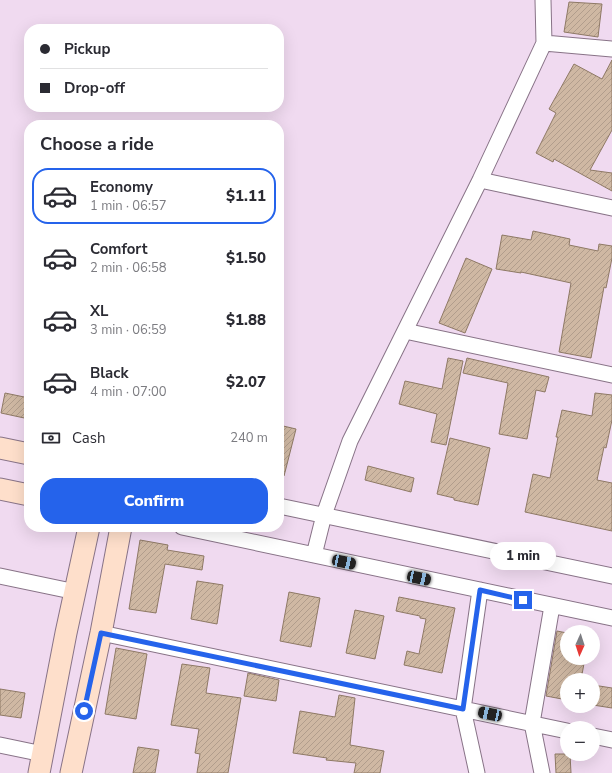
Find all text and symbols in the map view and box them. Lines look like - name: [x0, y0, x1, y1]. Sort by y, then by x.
- text: Pickup: [64, 39, 110, 59]
- text: Drop-off: [64, 78, 125, 98]
- text: Choose a ride: [40, 132, 154, 156]
- text: Economy: [90, 177, 153, 197]
- icon: car: [42, 178, 78, 214]
- text: $1.11: [226, 186, 266, 206]
- text: 1 min · 06:57: [90, 197, 166, 215]
- text: Comfort: [90, 239, 147, 259]
- icon: car: [42, 240, 78, 276]
- text: $1.50: [226, 248, 266, 268]
- text: 2 min · 06:58: [90, 259, 166, 277]
- text: XL: [90, 301, 109, 321]
- icon: car: [42, 302, 78, 338]
- text: $1.88: [226, 310, 266, 330]
- text: 3 min · 06:59: [90, 321, 166, 339]
- text: Black: [90, 363, 128, 383]
- icon: car: [42, 364, 78, 400]
- text: $2.07: [226, 372, 266, 392]
- text: 4 min · 07:00: [90, 383, 166, 401]
- icon: cash: [40, 427, 62, 449]
- text: Cash: [72, 428, 106, 448]
- text: 240 m: [230, 429, 268, 447]
- button: Confirm: [40, 478, 268, 524]
- callout: 1 min: [490, 542, 556, 570]
- text: 1 min: [506, 547, 540, 565]
- car: [331, 554, 357, 570]
- car: [406, 570, 432, 586]
- route end: [514, 591, 532, 609]
- north arrow: [560, 625, 600, 665]
- map controls: [560, 625, 600, 761]
- button: +: [560, 673, 600, 713]
- route start: [75, 702, 93, 720]
- car: [477, 706, 503, 722]
- button: −: [560, 721, 600, 761]

